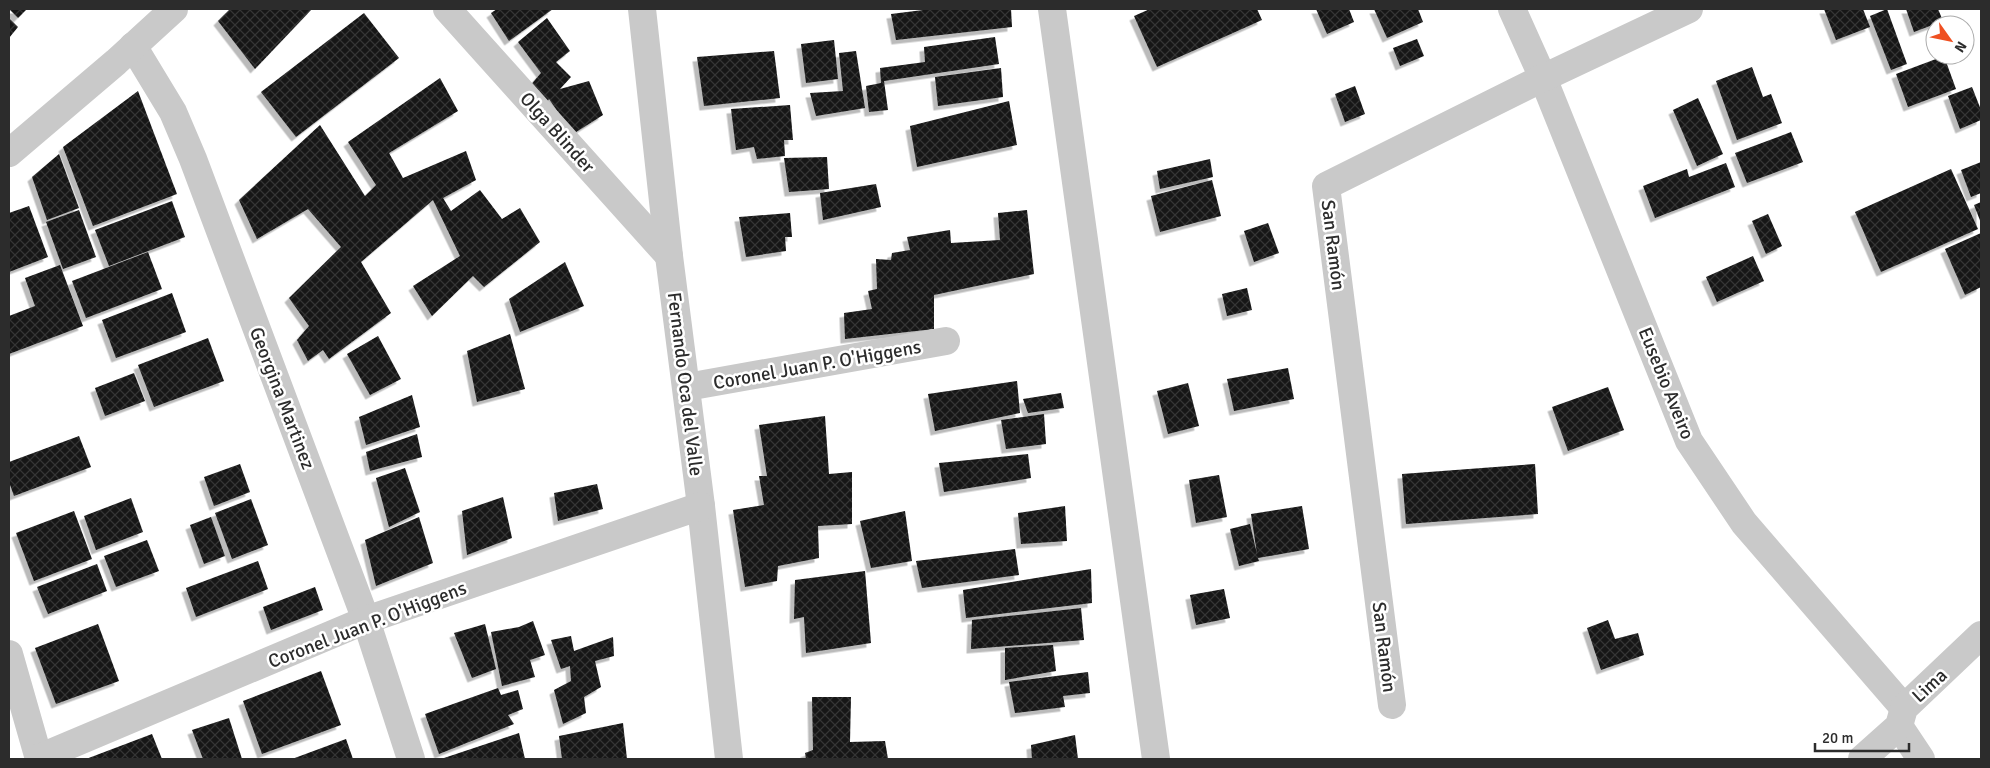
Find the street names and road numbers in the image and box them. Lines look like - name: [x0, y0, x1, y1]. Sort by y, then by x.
- street label: Olga Blinder: [515, 87, 600, 178]
- street label: San Ramón: [1316, 198, 1350, 292]
- street label: Fernando Oca del Valle: [662, 291, 708, 477]
- street label: Georgina Martinez: [244, 324, 320, 473]
- street label: Eusebio Aveiro: [1633, 324, 1700, 443]
- street label: Coronel Juan P. O'Higgens: [711, 335, 923, 395]
- street label: Coronel Juan P. O'Higgens: [265, 576, 470, 674]
- street label: San Ramón: [1367, 600, 1401, 694]
- street label: Lima: [1907, 663, 1952, 708]

